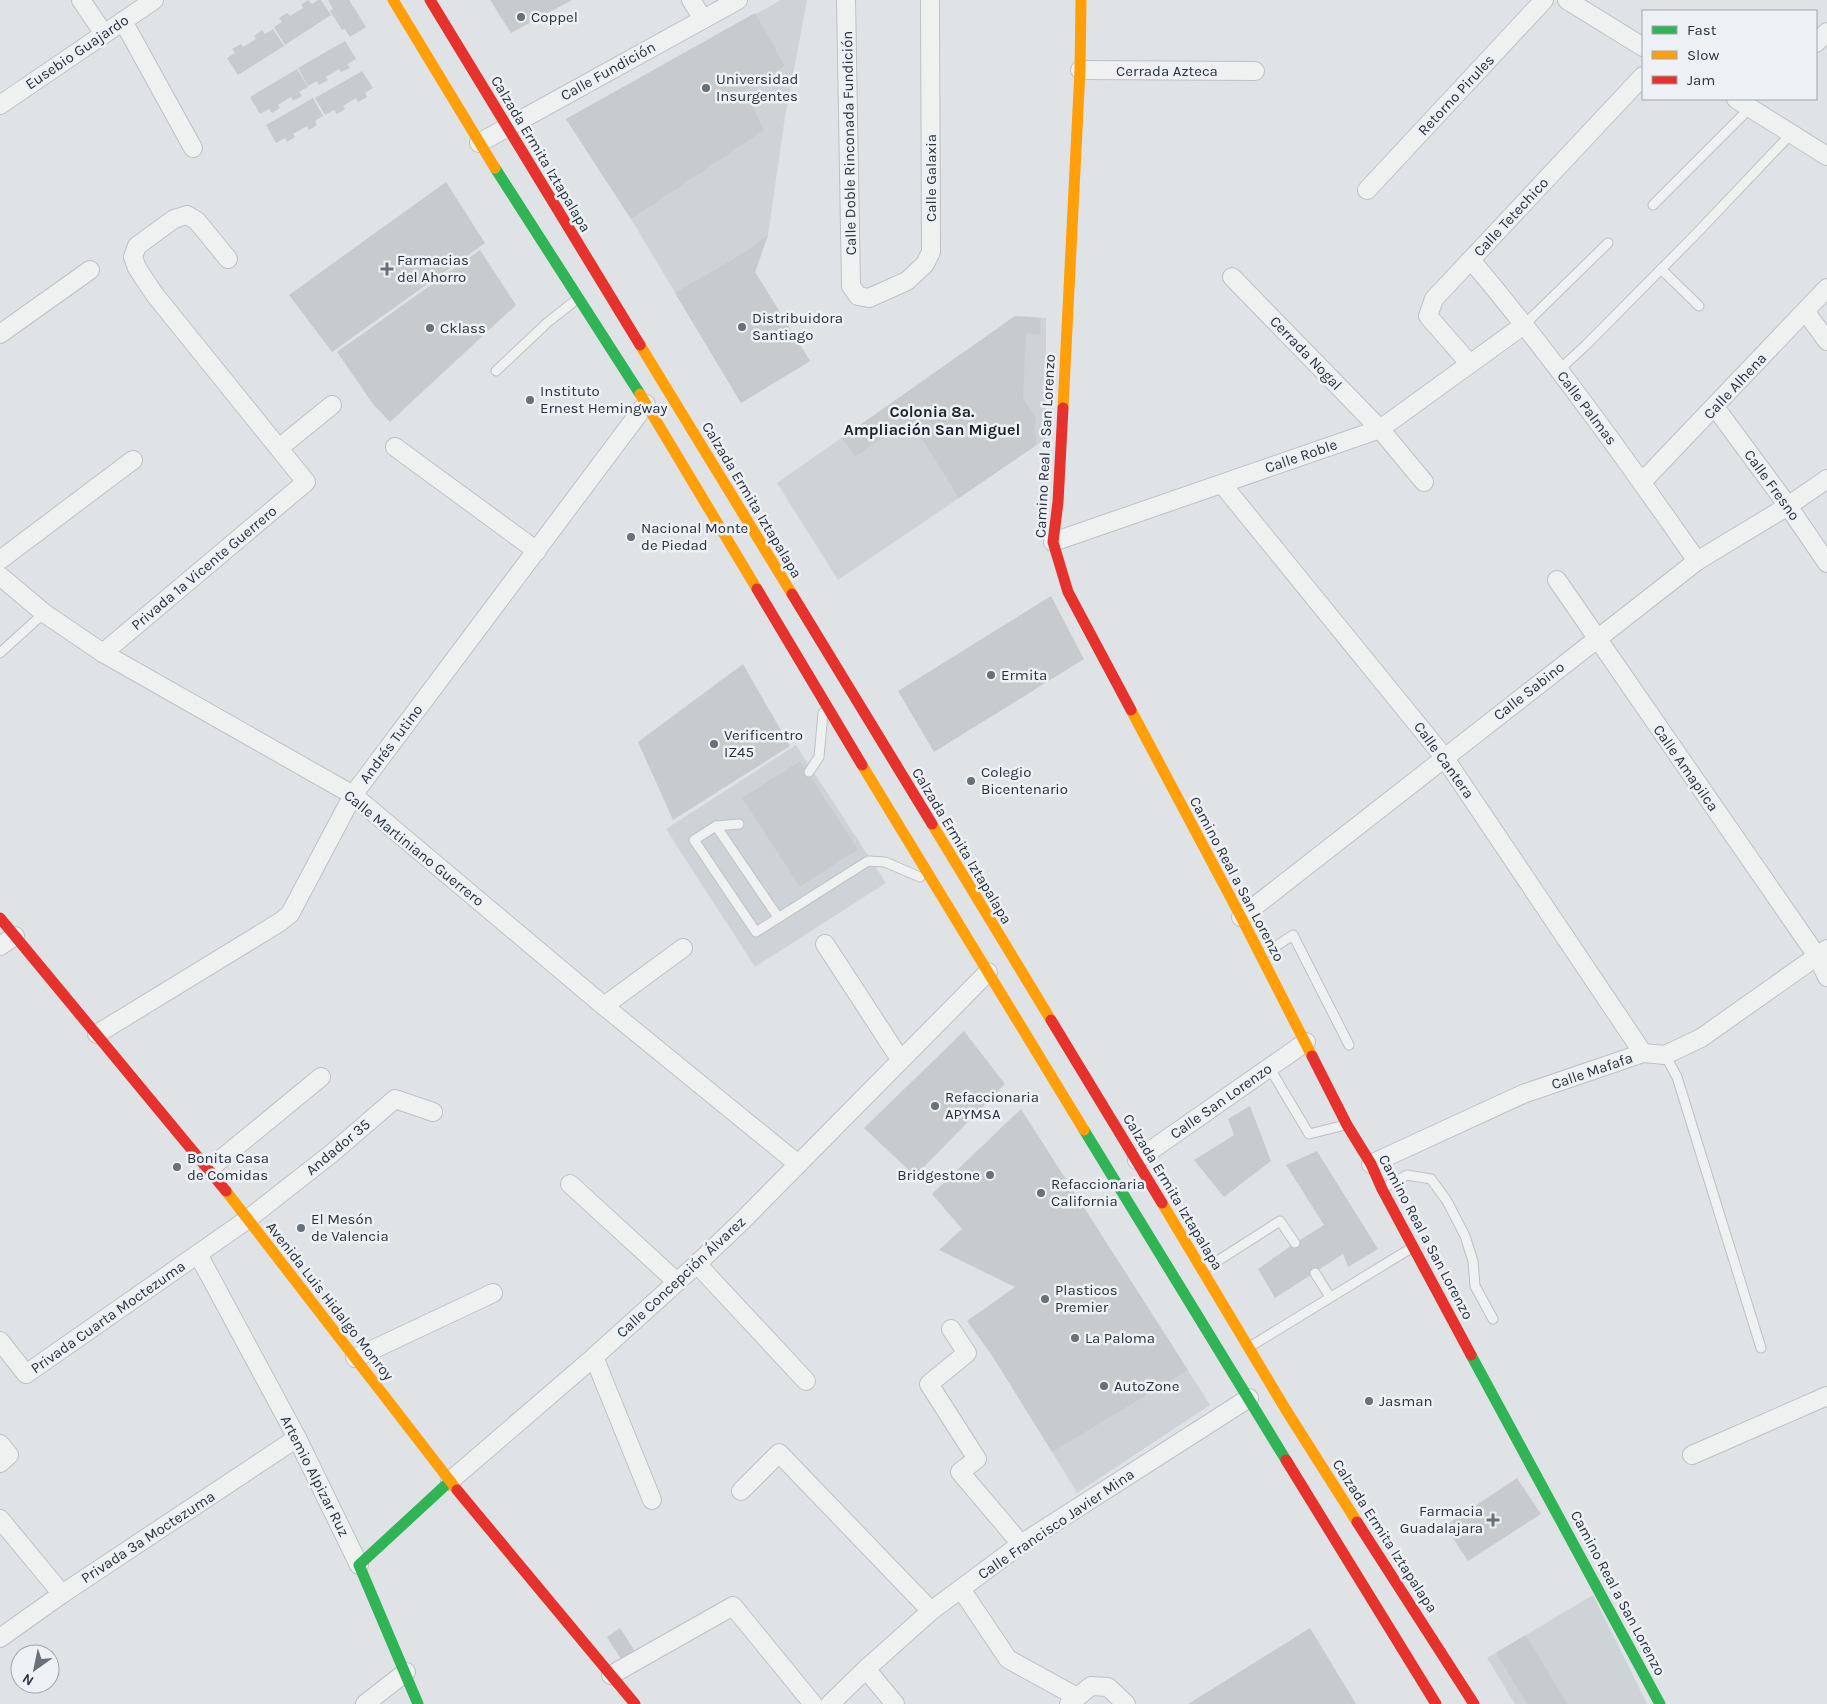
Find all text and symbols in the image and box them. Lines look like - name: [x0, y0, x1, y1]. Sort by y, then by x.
- place label: Coppel: [531, 8, 578, 26]
- legend: [1642, 10, 1817, 100]
- street label: Eusebio Guajardo: [22, 11, 132, 93]
- marker: Coppel: [515, 11, 527, 23]
- text: Fast: [1687, 21, 1717, 39]
- street label: Calle Doble Rinconada Fundición: [838, 31, 860, 255]
- street label: Calle Fundición: [557, 38, 659, 104]
- text: Slow: [1687, 46, 1719, 64]
- street label: Retorno Pirules: [1414, 51, 1498, 139]
- street label: Cerrada Azteca: [1116, 62, 1218, 80]
- place label: Universidad Insurgentes: [716, 70, 798, 105]
- text: Jam: [1687, 71, 1715, 89]
- street label: Calzada Ermita Iztapalapa: [487, 73, 595, 235]
- marker: Universidad Insurgentes: [700, 82, 712, 94]
- street label: Calle Galaxia: [922, 134, 940, 222]
- street label: Calle Tetechico: [1470, 174, 1552, 260]
- place label: Farmacias del Ahorro: [397, 251, 469, 286]
- marker: Farmacias del Ahorro: [381, 263, 393, 275]
- place label: Distribuidora Santiago: [752, 309, 843, 344]
- street label: Cerrada Nogal: [1266, 312, 1346, 394]
- place label: Cklass: [440, 319, 486, 337]
- marker: Distribuidora Santiago: [736, 321, 748, 333]
- marker: Cklass: [424, 322, 436, 334]
- street label: Calle Alhena: [1700, 349, 1770, 423]
- street label: Camino Real a San Lorenzo: [1031, 354, 1059, 538]
- street label: Calle Palmas: [1553, 367, 1621, 449]
- place label: Instituto Ernest Hemingway: [540, 382, 668, 417]
- marker: Instituto Ernest Hemingway: [524, 394, 536, 406]
- district label: Colonia 8a. Ampliación San Miguel: [844, 402, 1020, 439]
- street label: Calzada Ermita Iztapalapa: [698, 419, 806, 581]
- street label: Calle Roble: [1262, 435, 1340, 477]
- street label: Calle Fresno: [1740, 446, 1804, 524]
- street label: Privada 1ª Vicente Guerrero: [128, 502, 280, 634]
- place label: Nacional Monte de Piedad: [641, 519, 748, 554]
- marker: Nacional Monte de Piedad: [625, 531, 637, 543]
- street label: Calle Sabino: [1490, 658, 1568, 724]
- place label: Ermita: [1001, 666, 1047, 684]
- marker: Ermita: [985, 669, 997, 681]
- street label: Andrés Tutino: [356, 701, 426, 787]
- street label: Calle Cantera: [1410, 718, 1478, 802]
- street label: Calle Amapilca: [1650, 721, 1722, 815]
- place label: Verificentro IZ45: [724, 726, 803, 761]
- marker: Verificentro IZ45: [708, 738, 720, 750]
- place label: Colegio Bicentenario: [981, 763, 1068, 798]
- street label: Calzada Ermita Iztapalapa: [908, 765, 1016, 927]
- marker: Colegio Bicentenario: [965, 775, 977, 787]
- street label: Calle Martiniano Guerrero: [340, 786, 488, 910]
- street label: Camino Real a San Lorenzo: [1186, 793, 1288, 965]
- street label: Calle Mafafa: [1549, 1049, 1635, 1093]
- street label: Calle San Lorenzo: [1167, 1059, 1275, 1143]
- place label: Refaccionaria APYMSA: [945, 1088, 1039, 1123]
- marker: Refaccionaria APYMSA: [929, 1100, 941, 1112]
- street label: Calzada Ermita Iztapalapa: [1119, 1111, 1227, 1273]
- street label: Andador 35: [302, 1115, 374, 1179]
- place label: Bonita Casa de Comidas: [187, 1149, 269, 1184]
- street label: Camino Real a San Lorenzo: [1375, 1151, 1477, 1323]
- marker: Bonita Casa de Comidas: [171, 1161, 183, 1173]
- place label: Bridgestone: [897, 1166, 980, 1184]
- marker: Bridgestone: [984, 1169, 996, 1181]
- place label: Refaccionaria California: [1051, 1175, 1145, 1210]
- marker: Refaccionaria California: [1035, 1187, 1047, 1199]
- place label: El Mesón de Valencia: [311, 1210, 389, 1245]
- street label: Calle Concepción Álvarez: [613, 1213, 749, 1341]
- street label: Avenida Luis Hidalgo Monroy: [262, 1218, 398, 1384]
- marker: El Mesón de Valencia: [295, 1222, 307, 1234]
- street label: Privada Cuarta Moctezuma: [27, 1257, 189, 1377]
- place label: Plasticos Premier: [1055, 1281, 1118, 1316]
- marker: Plasticos Premier: [1039, 1293, 1051, 1305]
- place label: La Paloma: [1085, 1329, 1155, 1347]
- marker: La Paloma: [1069, 1332, 1081, 1344]
- place label: AutoZone: [1114, 1377, 1179, 1395]
- marker: AutoZone: [1098, 1380, 1110, 1392]
- place label: Jasman: [1379, 1392, 1433, 1410]
- marker: Jasman: [1363, 1395, 1375, 1407]
- street label: Artemio Alpizar Ruz: [277, 1412, 353, 1540]
- street label: Calzada Ermita Iztapalapa: [1329, 1456, 1441, 1616]
- street label: Calle Francisco Javier Mina: [974, 1465, 1138, 1583]
- street label: Privada 3ª Moctezuma: [78, 1487, 218, 1587]
- place label: Farmacia Guadalajara: [1400, 1502, 1483, 1537]
- street label: Camino Real a San Lorenzo: [1567, 1507, 1669, 1679]
- marker: Farmacia Guadalajara: [1487, 1514, 1499, 1526]
- north arrow: [10, 1644, 60, 1694]
- text: N: [19, 1670, 37, 1689]

